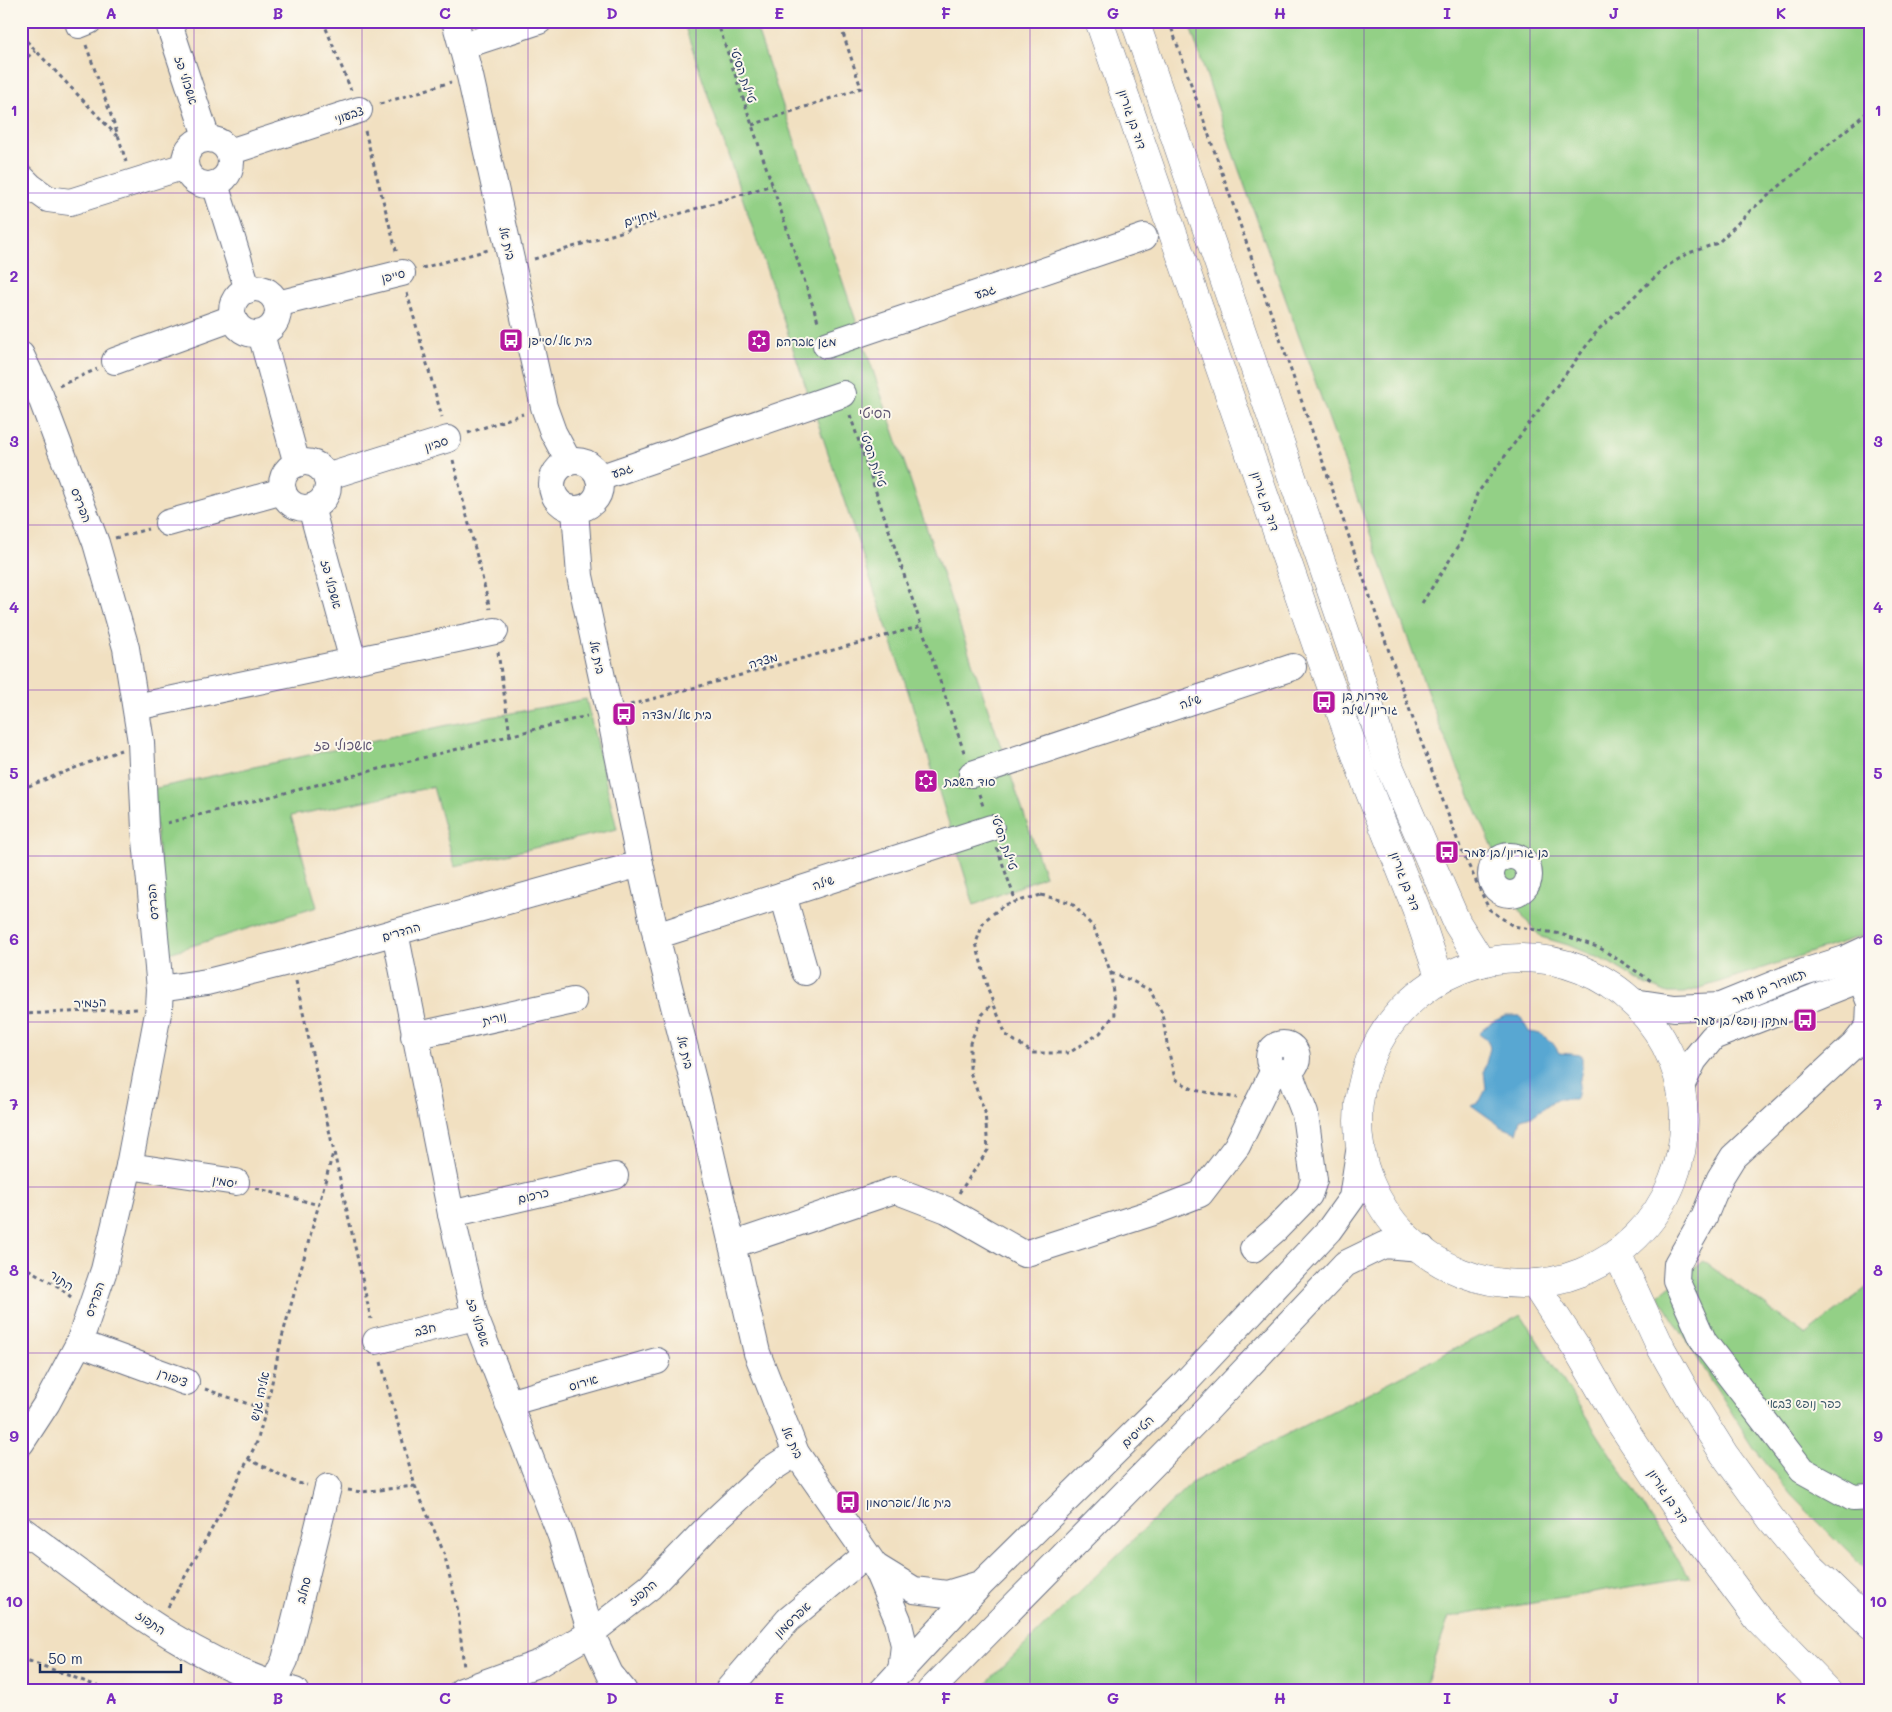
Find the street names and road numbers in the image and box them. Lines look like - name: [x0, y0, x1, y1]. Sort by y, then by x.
- street label: טיילת הסיטי: [727, 45, 761, 105]
- street label: אשכולי פז: [172, 54, 203, 107]
- street label: דוד בן גוריון: [1115, 87, 1151, 151]
- street label: צבעוני: [332, 102, 366, 126]
- street label: מחניים: [621, 204, 659, 230]
- street label: בית אל: [496, 225, 520, 261]
- street label: סייפן: [379, 264, 407, 287]
- street label: גבע: [972, 280, 998, 302]
- street label: טיילת הסיטי: [857, 429, 891, 489]
- street label: סביון: [422, 432, 450, 454]
- street label: גבע: [609, 459, 635, 481]
- street label: דוד בן גוריון: [1248, 469, 1284, 533]
- street label: הפרדס: [68, 485, 96, 525]
- street label: אשכולי פז: [318, 558, 346, 611]
- street label: בית אל: [587, 639, 609, 675]
- street label: מצדה: [747, 648, 779, 672]
- street label: שילה: [1177, 690, 1203, 712]
- street label: טיילת הסיטי: [988, 812, 1022, 872]
- street label: דוד בן גוריון: [1387, 849, 1425, 913]
- street label: שילה: [810, 871, 836, 893]
- street label: הפרדס: [142, 883, 162, 921]
- street label: ההדרים: [380, 918, 422, 944]
- street label: תאודור בן עמר: [1730, 964, 1808, 1008]
- street label: הזמיר: [73, 993, 107, 1011]
- street label: נורית: [479, 1007, 508, 1029]
- street label: בית אל: [674, 1034, 698, 1070]
- street label: יסמין: [211, 1171, 239, 1192]
- street label: כרכום: [516, 1184, 550, 1206]
- street label: התור: [47, 1266, 77, 1294]
- street label: הפרדס: [81, 1279, 107, 1319]
- street label: אשכולי פז: [464, 1296, 495, 1349]
- street label: חצב: [412, 1319, 438, 1339]
- street label: ציפורן: [155, 1364, 190, 1391]
- street label: אליהו גניש: [246, 1369, 273, 1422]
- street label: אירוס: [567, 1370, 600, 1394]
- street label: הטייסים: [1117, 1412, 1157, 1450]
- street label: בית אל: [779, 1423, 807, 1461]
- street label: דוד בן גוריון: [1645, 1466, 1693, 1526]
- street label: סחלב: [292, 1575, 314, 1605]
- street label: התפוז: [624, 1575, 660, 1609]
- street label: אפרסמון: [770, 1598, 815, 1641]
- street label: התפוז: [133, 1606, 169, 1638]

